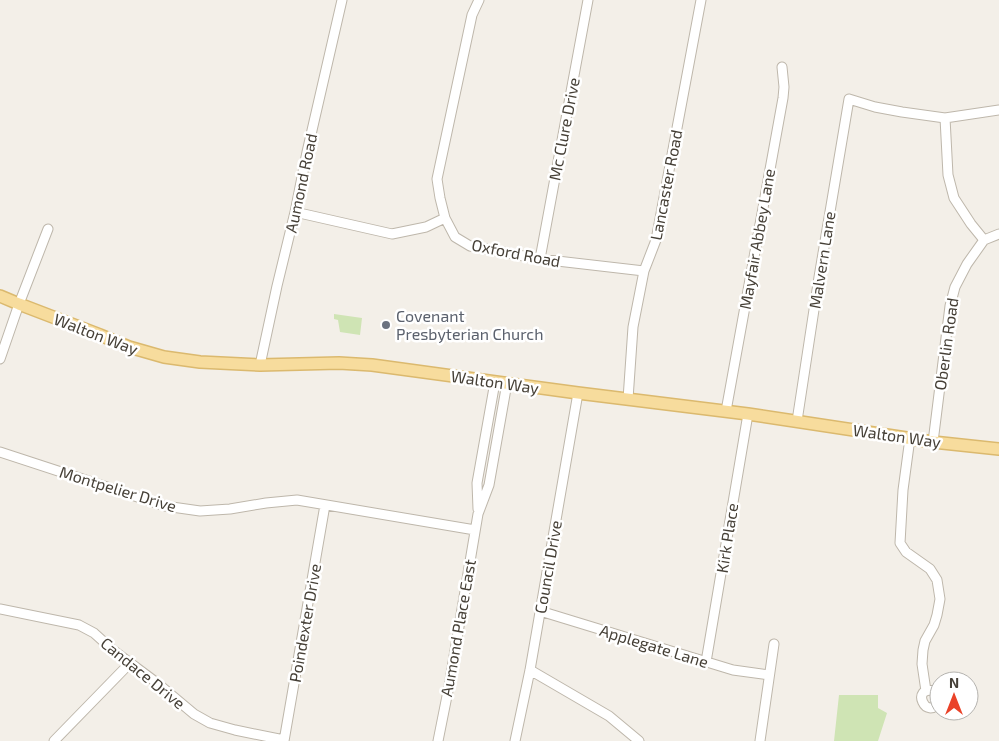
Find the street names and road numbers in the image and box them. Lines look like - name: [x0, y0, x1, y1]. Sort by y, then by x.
- street label: Mc Clure Drive: [544, 76, 583, 182]
- street label: Lancaster Road: [645, 128, 686, 242]
- street label: Aumond Road: [281, 131, 320, 234]
- street label: Mayfair Abbey Lane: [735, 167, 778, 311]
- street label: Malvern Lane: [804, 210, 839, 310]
- street label: Oxford Road: [470, 235, 562, 270]
- street label: Oberlin Road: [930, 296, 961, 391]
- street label: Walton Way: [51, 309, 141, 358]
- street label: Walton Way: [450, 366, 541, 397]
- street label: Walton Way: [852, 420, 943, 451]
- street label: Montpelier Drive: [57, 462, 179, 515]
- street label: Kirk Place: [712, 502, 741, 574]
- street label: Council Drive: [530, 519, 565, 615]
- street label: Aumond Place East: [436, 558, 479, 698]
- street label: Poindexter Drive: [285, 562, 324, 684]
- street label: Applegate Lane: [598, 620, 711, 671]
- street label: Candace Drive: [97, 633, 189, 712]

